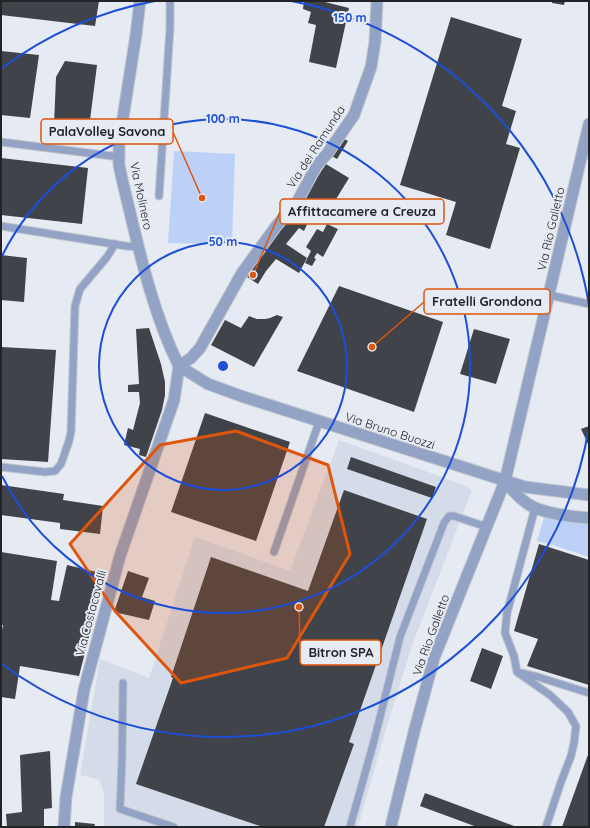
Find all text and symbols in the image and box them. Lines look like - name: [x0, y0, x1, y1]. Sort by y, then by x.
- text: 150 m: [333, 10, 367, 25]
- street label: Via dei Ramunda: [283, 103, 348, 191]
- text: 100 m: [206, 111, 240, 126]
- callout: PalaVolley Savona: [41, 119, 173, 144]
- text: PalaVolley Savona: [49, 123, 165, 139]
- street label: Via Molinero: [127, 161, 156, 231]
- street label: Via Rio Galletto: [534, 186, 567, 272]
- callout: Affittacamere a Creuza: [280, 199, 444, 224]
- text: Affittacamere a Creuza: [288, 203, 436, 219]
- text: 50 m: [209, 234, 237, 249]
- callout: Fratelli Grondona: [424, 289, 550, 314]
- text: Fratelli Grondona: [432, 293, 542, 309]
- centre of rings: [216, 359, 230, 373]
- street label: Via Bruno Buozzi: [343, 409, 437, 452]
- street label: Via Costacavalli: [72, 568, 109, 657]
- street label: Via Rio Galletto: [409, 592, 452, 678]
- callout: Bitron SPA: [300, 640, 381, 665]
- text: Bitron SPA: [308, 644, 374, 660]

